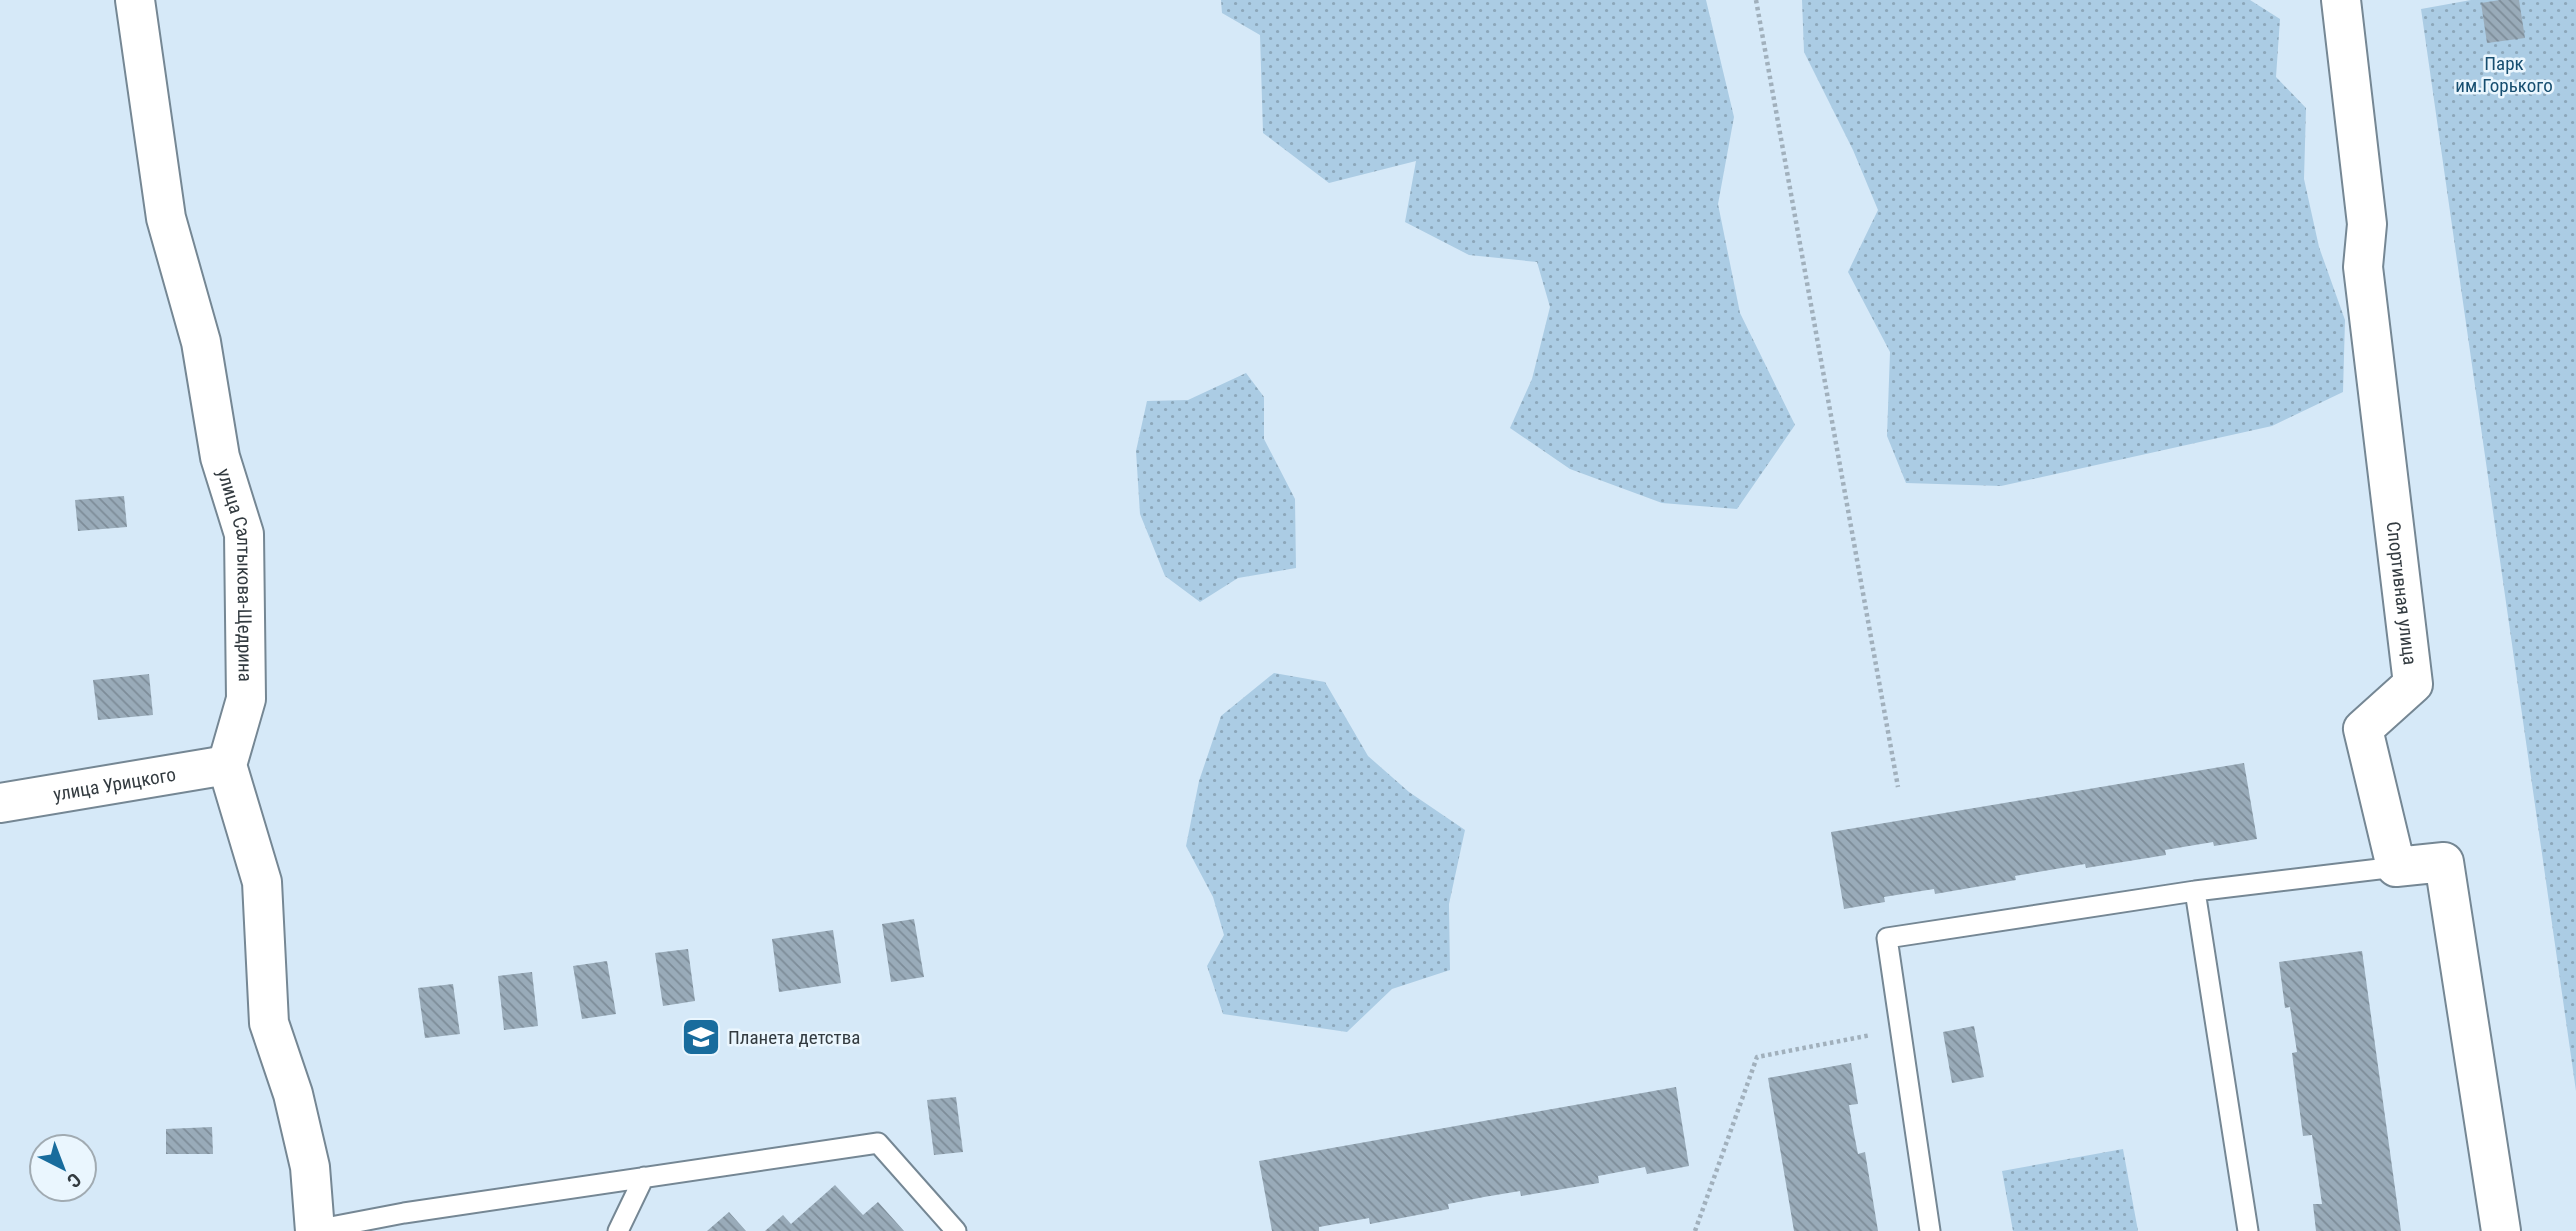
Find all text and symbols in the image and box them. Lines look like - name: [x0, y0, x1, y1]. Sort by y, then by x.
- park label: Парк им.Горького: [2455, 52, 2553, 97]
- street label: улица Салтыкова-Щедрина: [212, 466, 257, 682]
- street label: Спортивная улица: [2382, 520, 2422, 666]
- street label: улица Урицкого: [52, 763, 177, 806]
- school or university icon: Планета детства: [680, 1016, 722, 1058]
- place label: Планета детства: [728, 1026, 860, 1049]
- north arrow: [28, 1133, 98, 1203]
- text: С: [62, 1168, 86, 1193]

